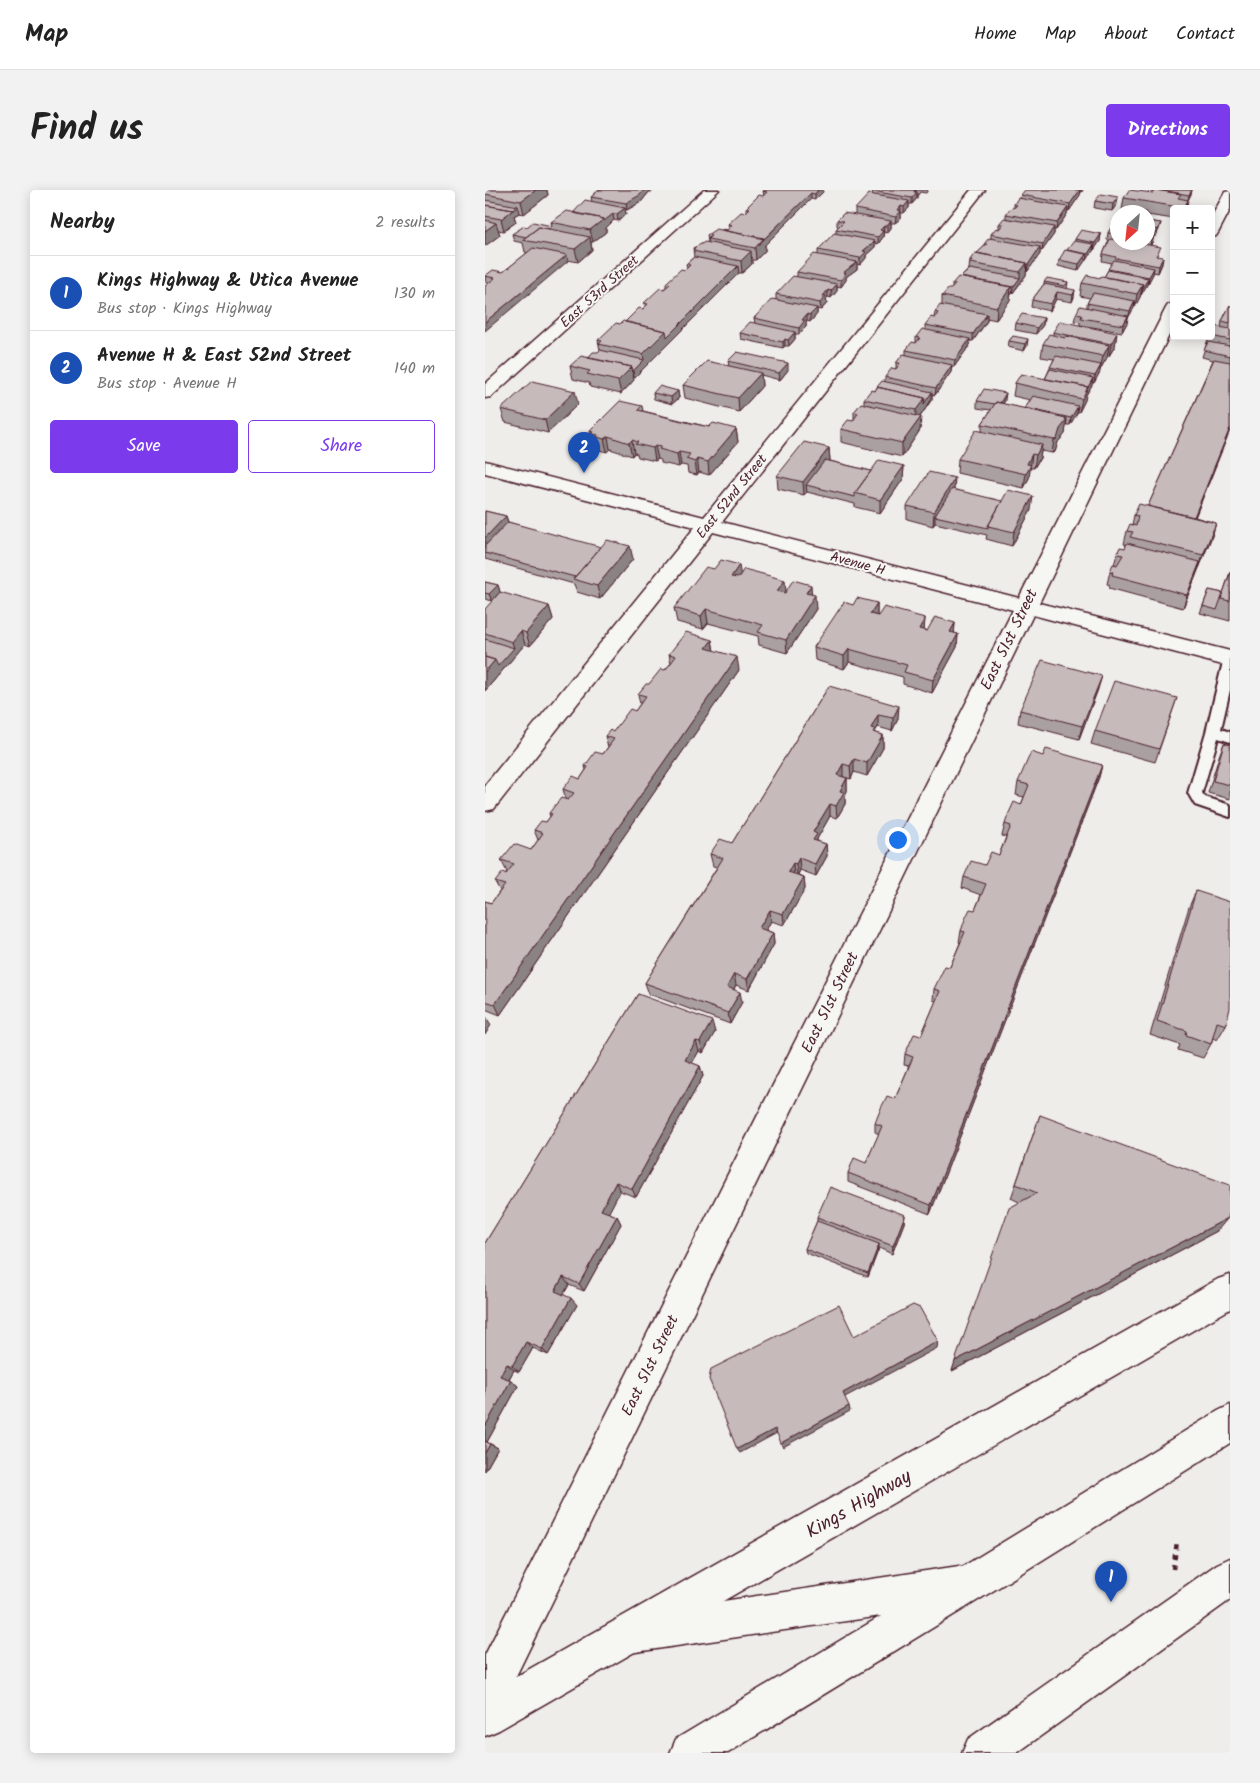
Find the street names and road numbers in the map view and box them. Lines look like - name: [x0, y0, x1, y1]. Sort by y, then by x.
- street label: East 53rd Street: [555, 250, 645, 333]
- street label: East 52nd Street: [691, 449, 773, 544]
- street label: Avenue H: [828, 546, 888, 582]
- street label: East 51st Street: [974, 584, 1045, 695]
- street label: East 51st Street: [795, 947, 866, 1058]
- street label: East 51st Street: [615, 1310, 686, 1421]
- street label: Kings Highway: [801, 1462, 918, 1547]

